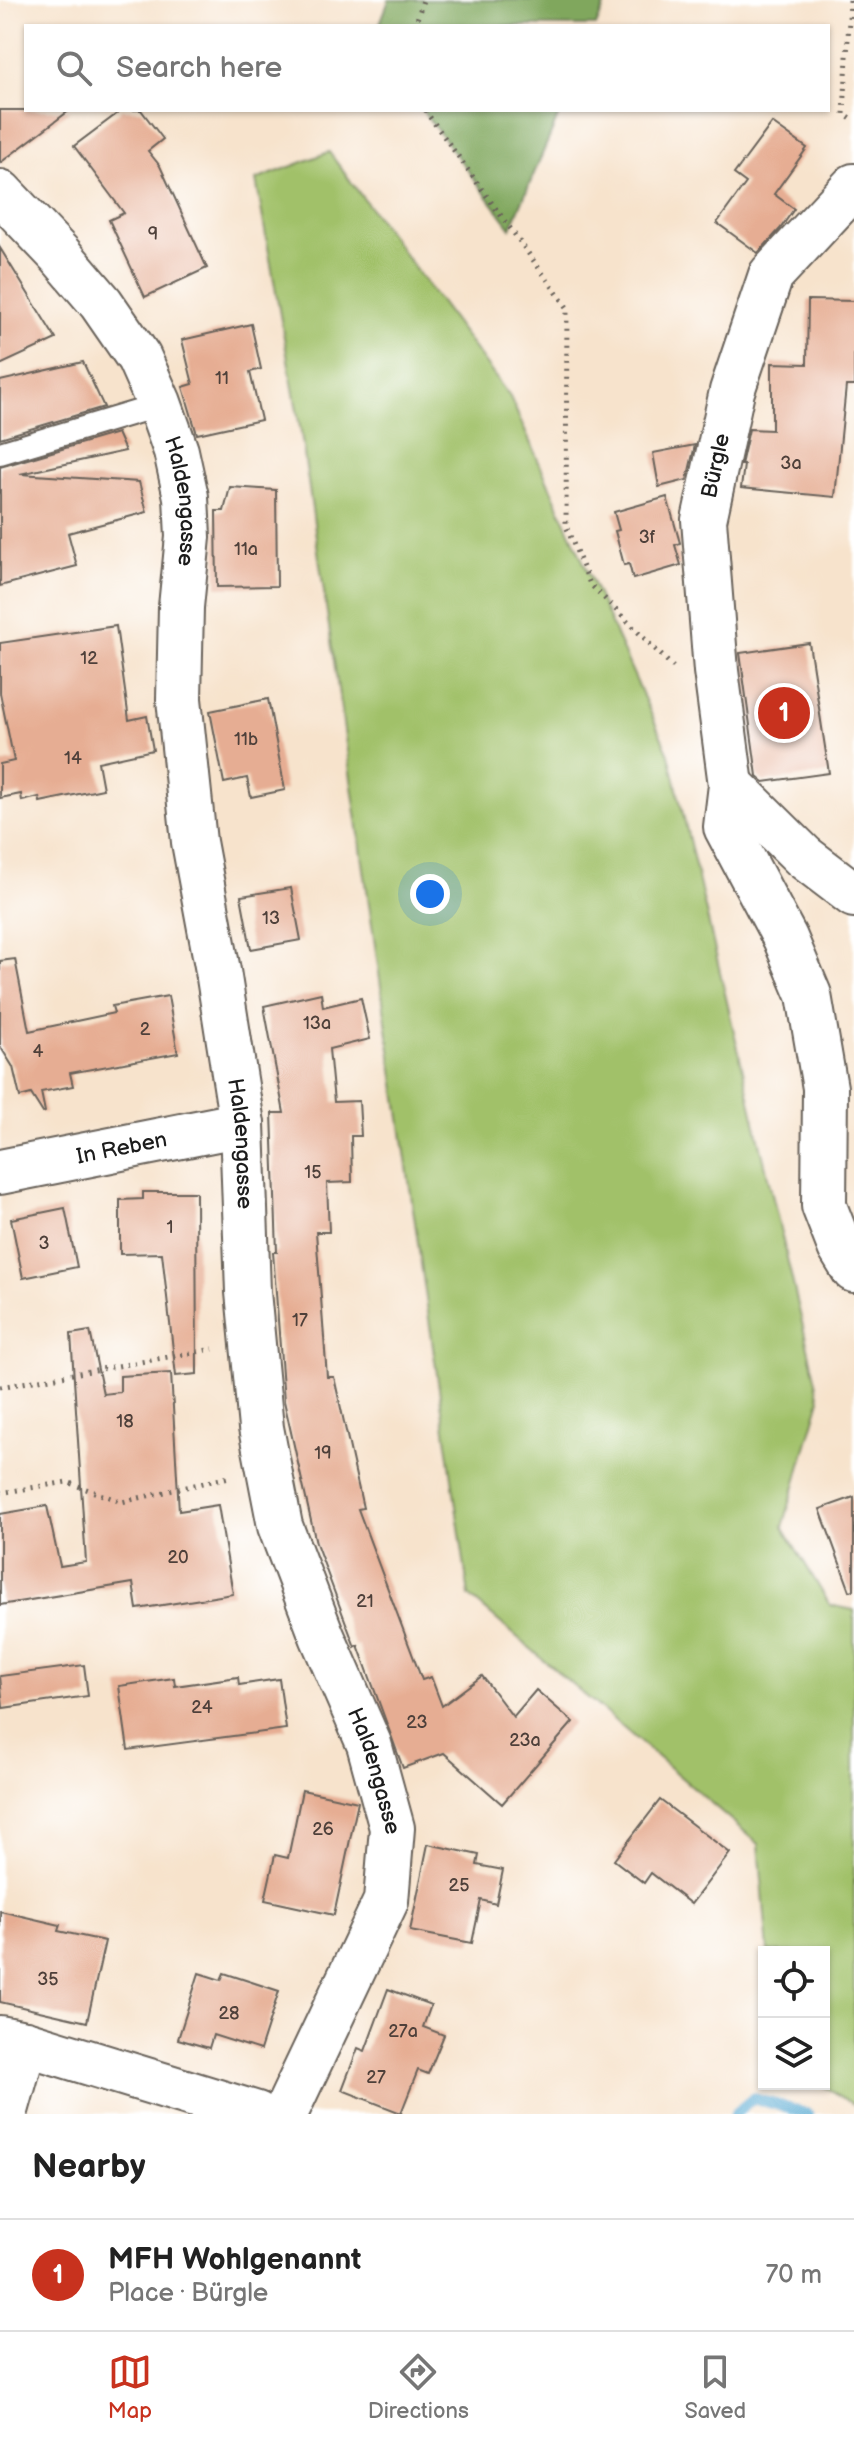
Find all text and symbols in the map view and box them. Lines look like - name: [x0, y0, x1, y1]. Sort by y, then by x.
- search box: [24, 24, 830, 112]
- icon: search: [52, 46, 96, 90]
- text: Search here: [116, 50, 282, 86]
- house number: 9: [148, 224, 158, 245]
- house number: 11: [215, 368, 229, 389]
- street label: Bürgle: [696, 431, 736, 501]
- street label: Haldengasse: [158, 432, 202, 568]
- house number: 3a: [780, 453, 802, 474]
- house number: 3f: [639, 527, 656, 548]
- house number: 11a: [234, 539, 258, 560]
- house number: 12: [80, 648, 98, 669]
- pin: 1: [758, 683, 810, 743]
- house number: 11b: [234, 729, 258, 750]
- house number: 14: [64, 748, 82, 769]
- your location: [410, 874, 450, 914]
- house number: 13: [262, 908, 280, 929]
- house number: 13a: [303, 1013, 331, 1034]
- house number: 2: [140, 1019, 151, 1040]
- house number: 4: [33, 1041, 44, 1062]
- street label: Haldengasse: [222, 1076, 259, 1210]
- street label: In Reben: [74, 1126, 169, 1170]
- house number: 15: [304, 1162, 322, 1183]
- house number: 1: [167, 1217, 173, 1238]
- house number: 3: [38, 1233, 50, 1254]
- house number: 17: [292, 1310, 308, 1331]
- house number: 18: [116, 1411, 134, 1432]
- house number: 19: [314, 1443, 332, 1464]
- house number: 20: [167, 1547, 189, 1568]
- house number: 21: [356, 1591, 374, 1612]
- house number: 24: [191, 1697, 213, 1718]
- street label: Haldengasse: [341, 1703, 407, 1837]
- house number: 23: [406, 1712, 428, 1733]
- house number: 23a: [509, 1730, 541, 1751]
- house number: 26: [312, 1819, 334, 1840]
- house number: 25: [449, 1875, 469, 1896]
- map controls: [758, 1946, 830, 2090]
- button: locate: [758, 1946, 830, 2018]
- house number: 35: [37, 1969, 59, 1990]
- house number: 28: [218, 2003, 240, 2024]
- button: layers: [758, 2018, 830, 2090]
- house number: 27a: [388, 2021, 418, 2042]
- house number: 27: [366, 2067, 386, 2088]
- text: Nearby: [32, 2146, 146, 2187]
- text: MFH Wohlgenannt: [108, 2242, 361, 2278]
- text: 1: [53, 2260, 63, 2291]
- text: 70 m: [765, 2260, 822, 2291]
- text: Place · Bürgle: [108, 2278, 268, 2309]
- tab: Map: [108, 2350, 152, 2425]
- tab: Directions: [368, 2350, 469, 2425]
- tab: Saved: [684, 2350, 746, 2425]

